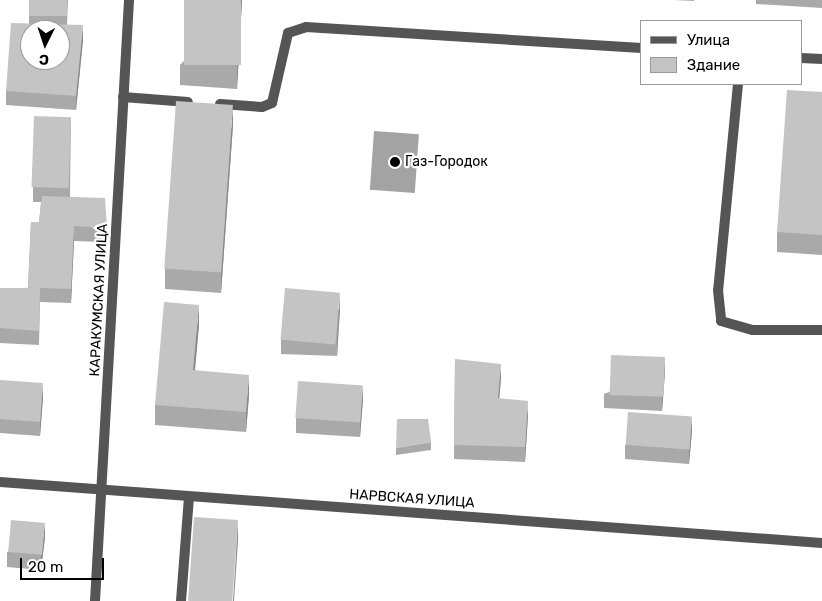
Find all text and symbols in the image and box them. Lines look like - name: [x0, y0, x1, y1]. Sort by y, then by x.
- north arrow: [20, 20, 70, 70]
- legend: [640, 20, 802, 85]
- text: Улица: [687, 31, 730, 49]
- text: С: [39, 51, 49, 68]
- text: Здание: [687, 56, 740, 74]
- place label: Газ-Городок: [405, 154, 488, 170]
- marker: Газ-Городок: [389, 156, 401, 168]
- street label: КАРАКУМСКАЯ УЛИЦА: [87, 223, 111, 377]
- street label: НАРВСКАЯ УЛИЦА: [349, 486, 475, 512]
- scale bar: [22, 548, 106, 580]
- text: 20 m: [28, 558, 63, 576]

